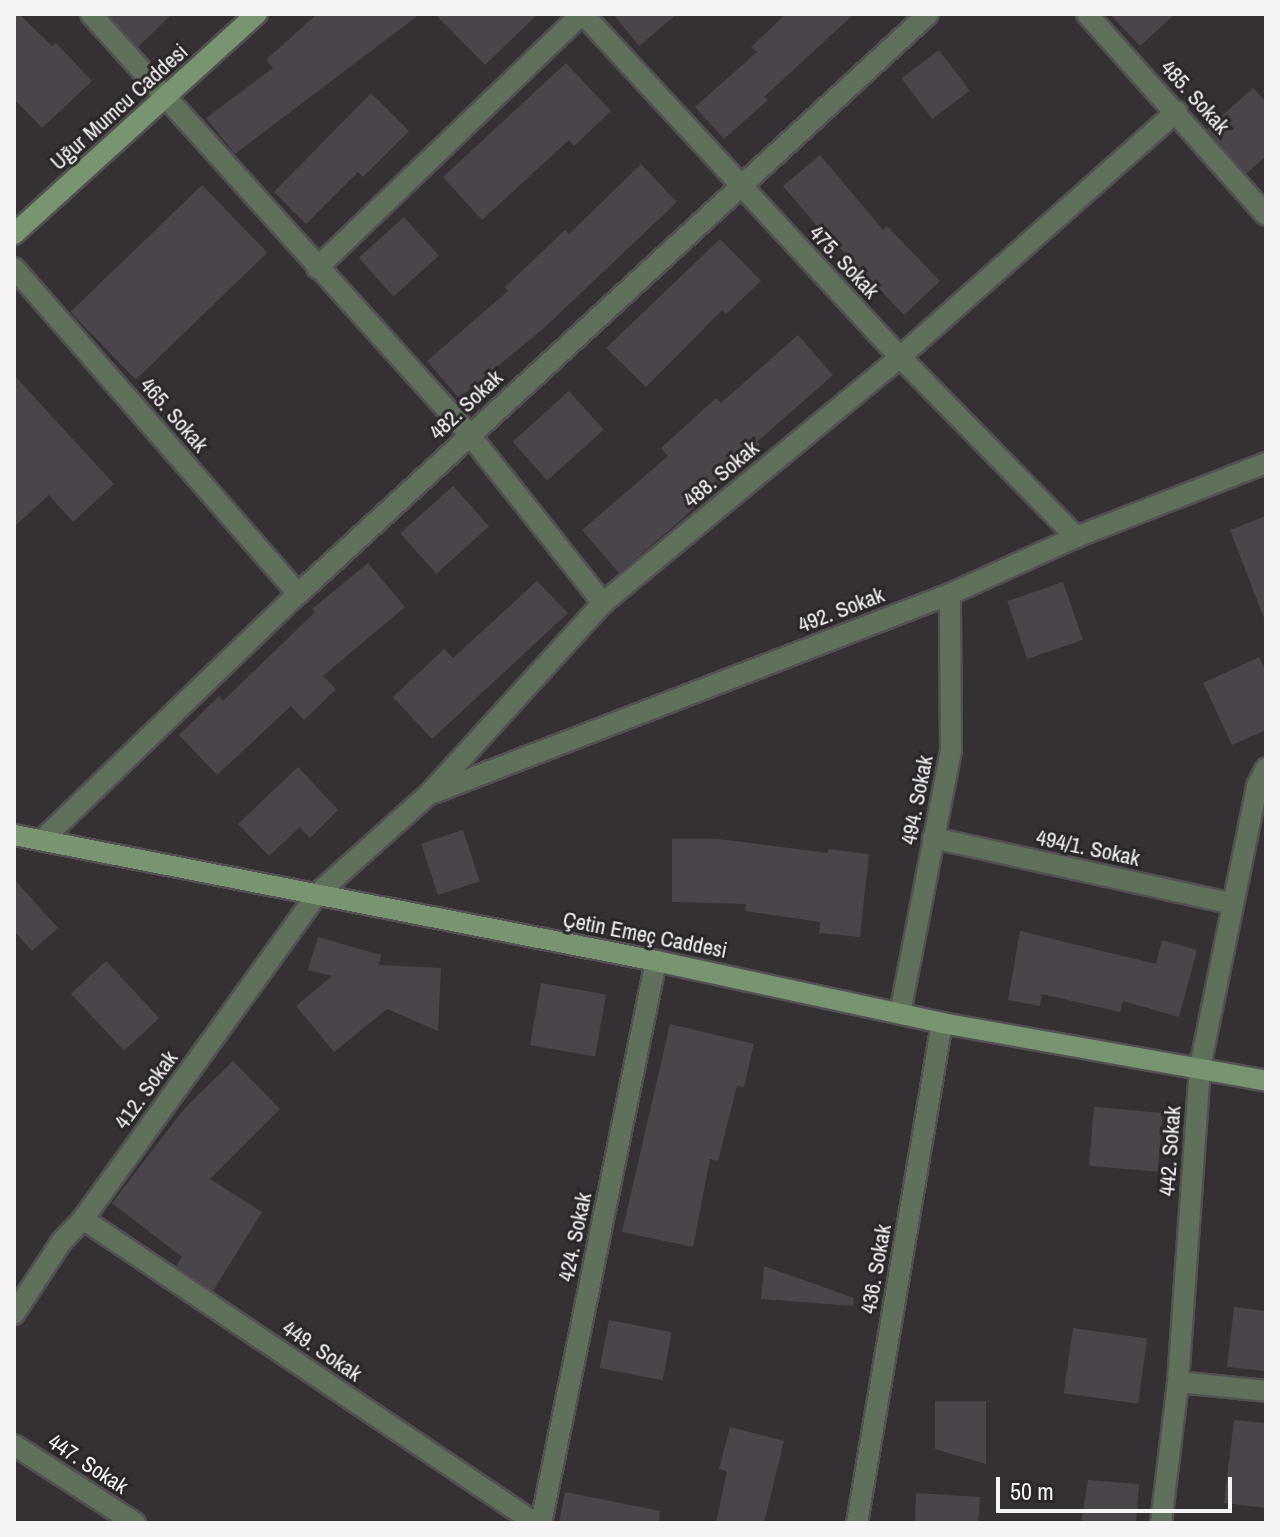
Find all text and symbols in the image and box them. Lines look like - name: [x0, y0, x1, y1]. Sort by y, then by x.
- street label: Uğur Mumcu Caddesi: [45, 38, 193, 176]
- street label: 485. Sokak: [1155, 55, 1235, 139]
- street label: 475. Sokak: [804, 220, 884, 304]
- street label: 482. Sokak: [424, 365, 508, 445]
- street label: 465. Sokak: [134, 372, 214, 458]
- street label: 488. Sokak: [678, 435, 764, 513]
- street label: 492. Sokak: [794, 582, 888, 638]
- street label: 494. Sokak: [895, 753, 939, 847]
- street label: 494/1. Sokak: [1034, 824, 1142, 872]
- street label: Çetin Emeç Caddesi: [561, 906, 729, 964]
- street label: 412. Sokak: [109, 1046, 183, 1134]
- street label: 442. Sokak: [1154, 1105, 1186, 1197]
- street label: 424. Sokak: [553, 1190, 597, 1284]
- street label: 436. Sokak: [855, 1222, 897, 1316]
- street label: 449. Sokak: [277, 1315, 367, 1387]
- street label: 447. Sokak: [43, 1428, 133, 1500]
- scale bar: [1000, 1461, 1236, 1511]
- text: 50 m: [1010, 1475, 1054, 1507]

